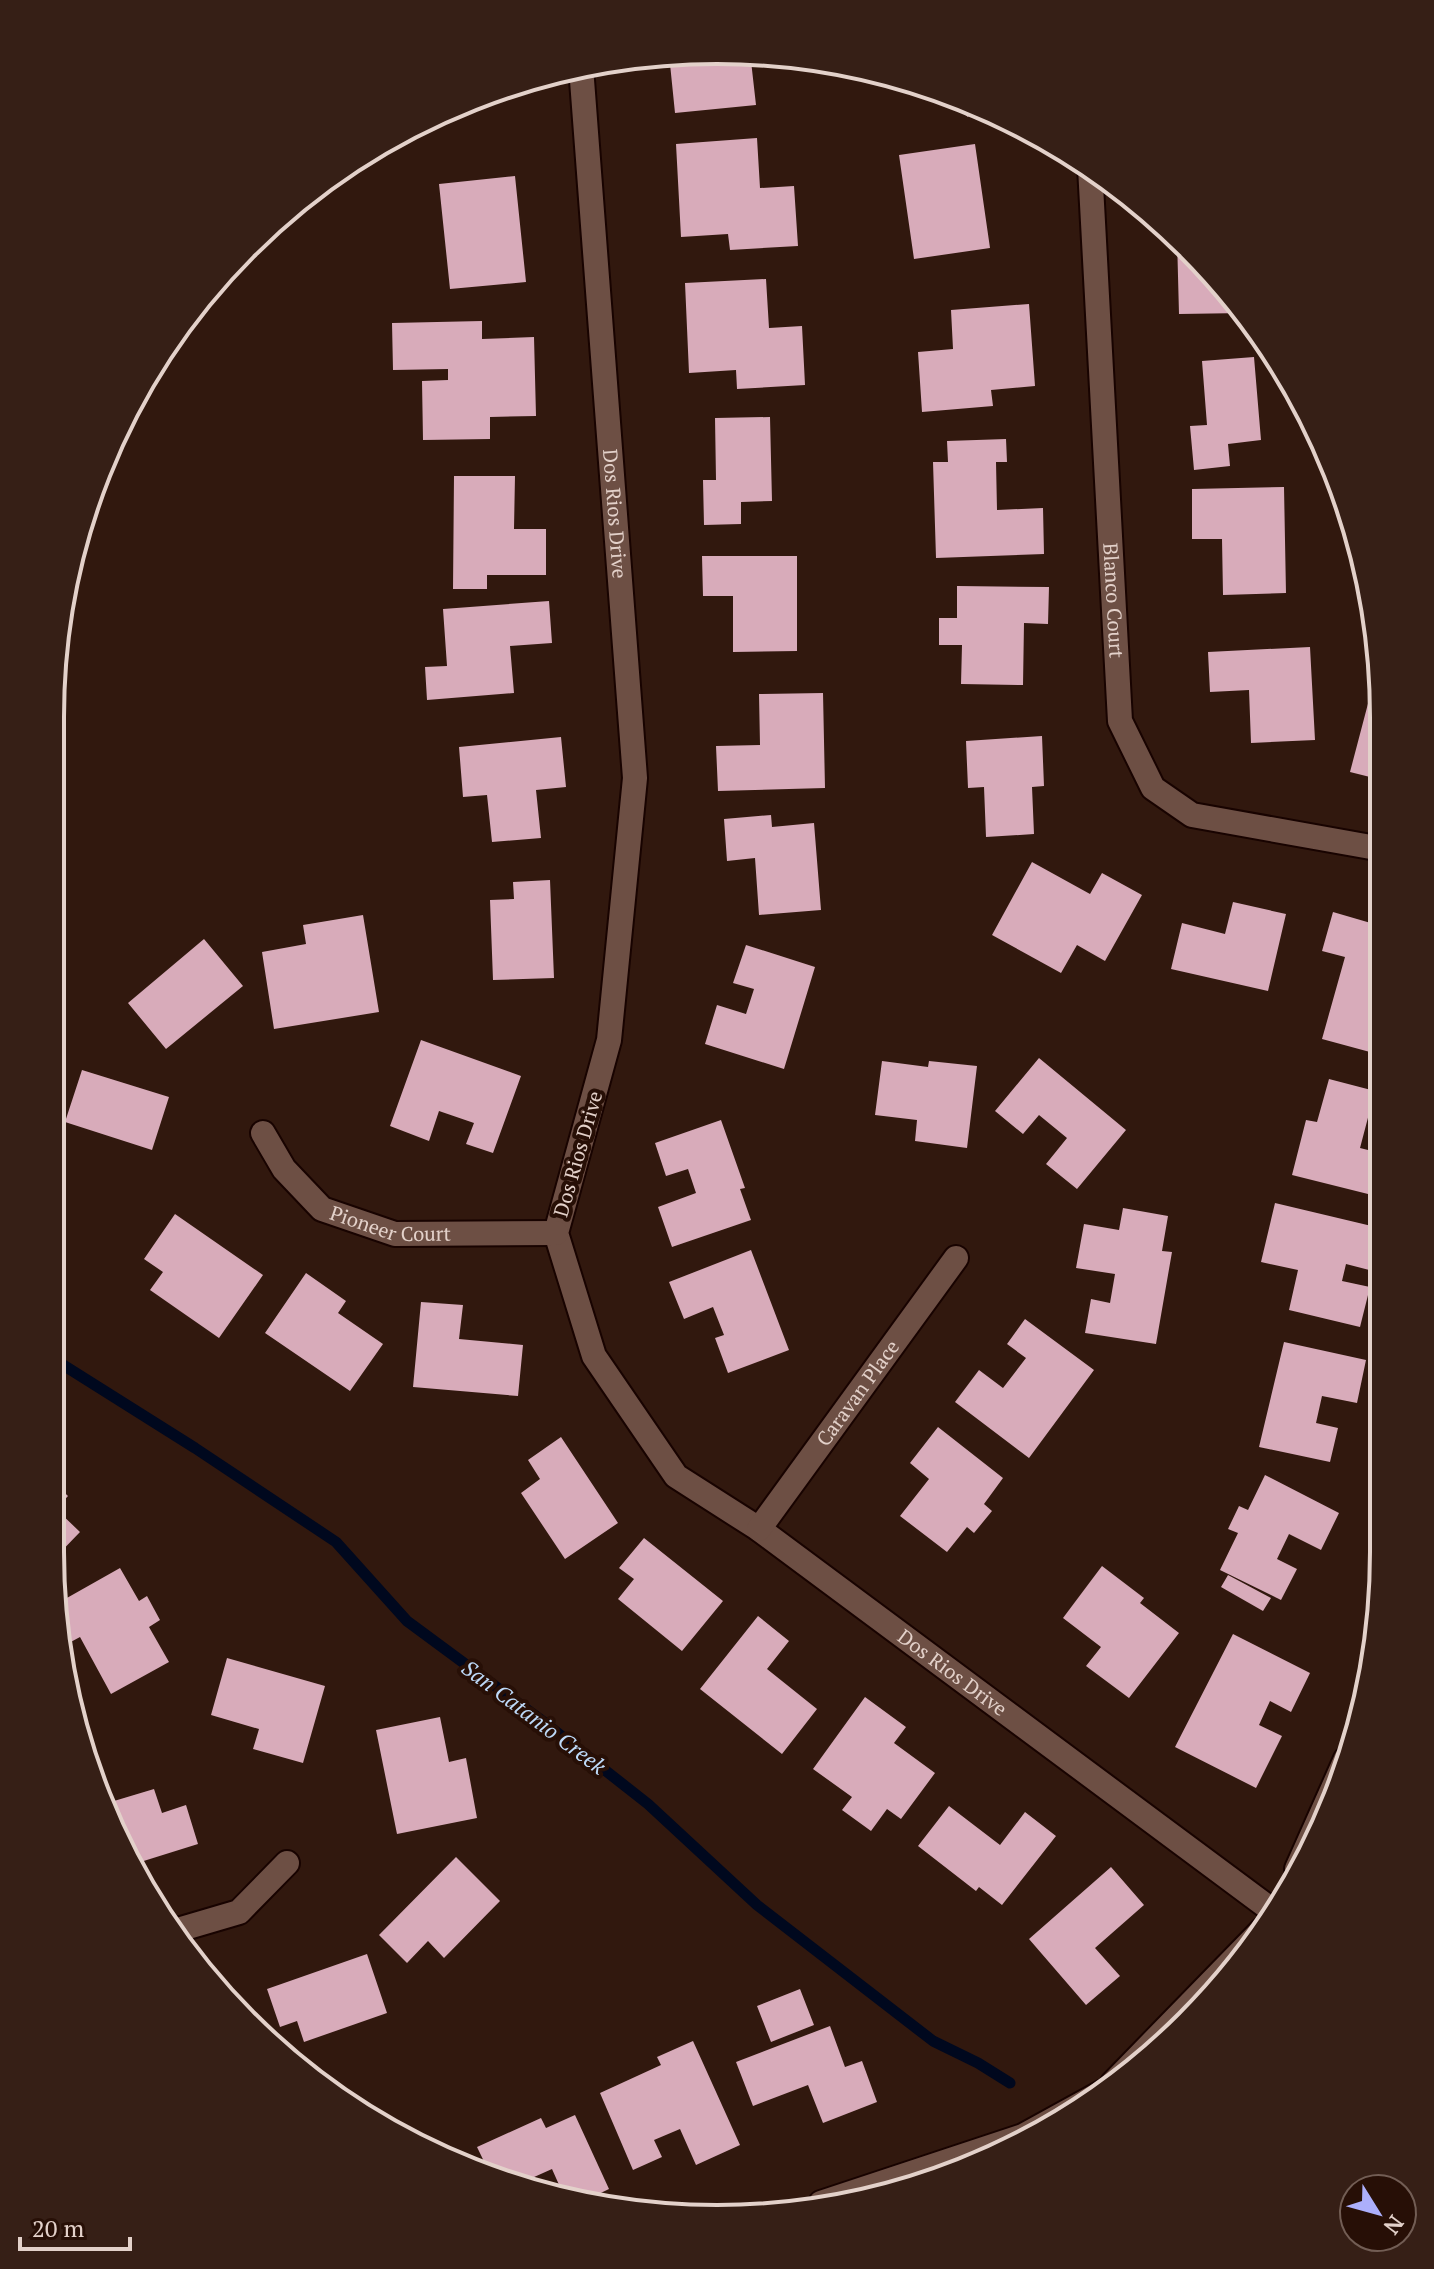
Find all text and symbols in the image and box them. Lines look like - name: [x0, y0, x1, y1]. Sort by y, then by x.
- street label: Dos Rios Drive: [597, 448, 634, 579]
- street label: Blanco Court: [1097, 542, 1131, 659]
- street label: Dos Rios Drive: [547, 1088, 608, 1220]
- street label: Pioneer Court: [327, 1199, 451, 1247]
- street label: Caravan Place: [810, 1334, 905, 1451]
- street label: Dos Rios Drive: [893, 1623, 1013, 1722]
- water label: San Catanio Creek: [456, 1653, 613, 1781]
- north arrow: [1338, 2173, 1418, 2253]
- scale bar: [20, 2201, 130, 2251]
- text: N: [1378, 2210, 1411, 2241]
- text: 20 m: [32, 2212, 84, 2244]

